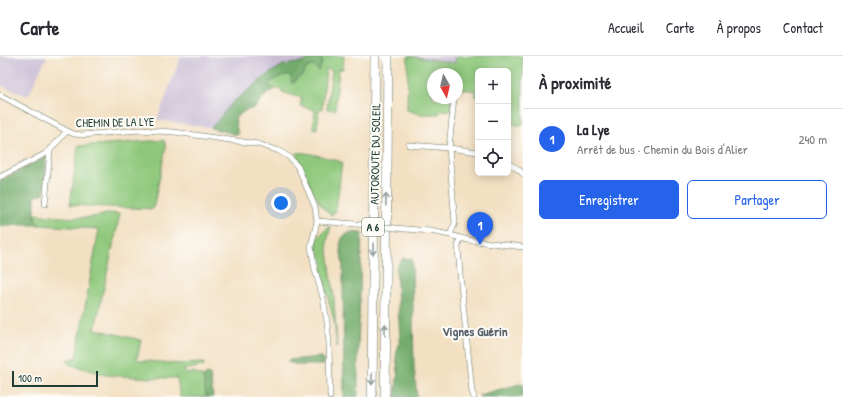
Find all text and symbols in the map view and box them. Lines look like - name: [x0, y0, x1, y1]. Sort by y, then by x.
- text: Carte: [20, 15, 59, 41]
- text: Accueil: [608, 18, 644, 37]
- text: Carte: [666, 18, 695, 37]
- text: À propos: [717, 18, 761, 37]
- text: Contact: [783, 18, 823, 37]
- north arrow: [427, 68, 463, 104]
- map controls: [475, 68, 511, 176]
- button: +: [475, 68, 511, 104]
- text: À proximité: [539, 71, 611, 94]
- street label: AUTOROUTE DU SOLEIL: [366, 103, 384, 205]
- button: −: [475, 104, 511, 140]
- street label: CHEMIN DE LA LYE: [76, 113, 155, 131]
- text: La Lye: [577, 119, 610, 140]
- text: 1: [550, 130, 554, 148]
- text: 240 m: [798, 130, 827, 148]
- button: locate: [475, 140, 511, 176]
- text: Arrêt de bus · Chemin du Bois d'Alier: [577, 140, 748, 158]
- button: Enregistrer: [539, 180, 679, 219]
- button: Partager: [687, 180, 827, 219]
- your location: [271, 193, 291, 213]
- one-way arrow: [382, 194, 390, 207]
- pin: 1: [467, 212, 493, 245]
- road number: A 6: [362, 218, 384, 236]
- one-way arrow: [369, 242, 377, 255]
- district label: Vignes Guérin: [442, 322, 508, 341]
- one-way arrow: [381, 324, 389, 337]
- scale bar: [12, 369, 98, 388]
- text: 100 m: [18, 371, 42, 385]
- one-way arrow: [368, 372, 376, 385]

